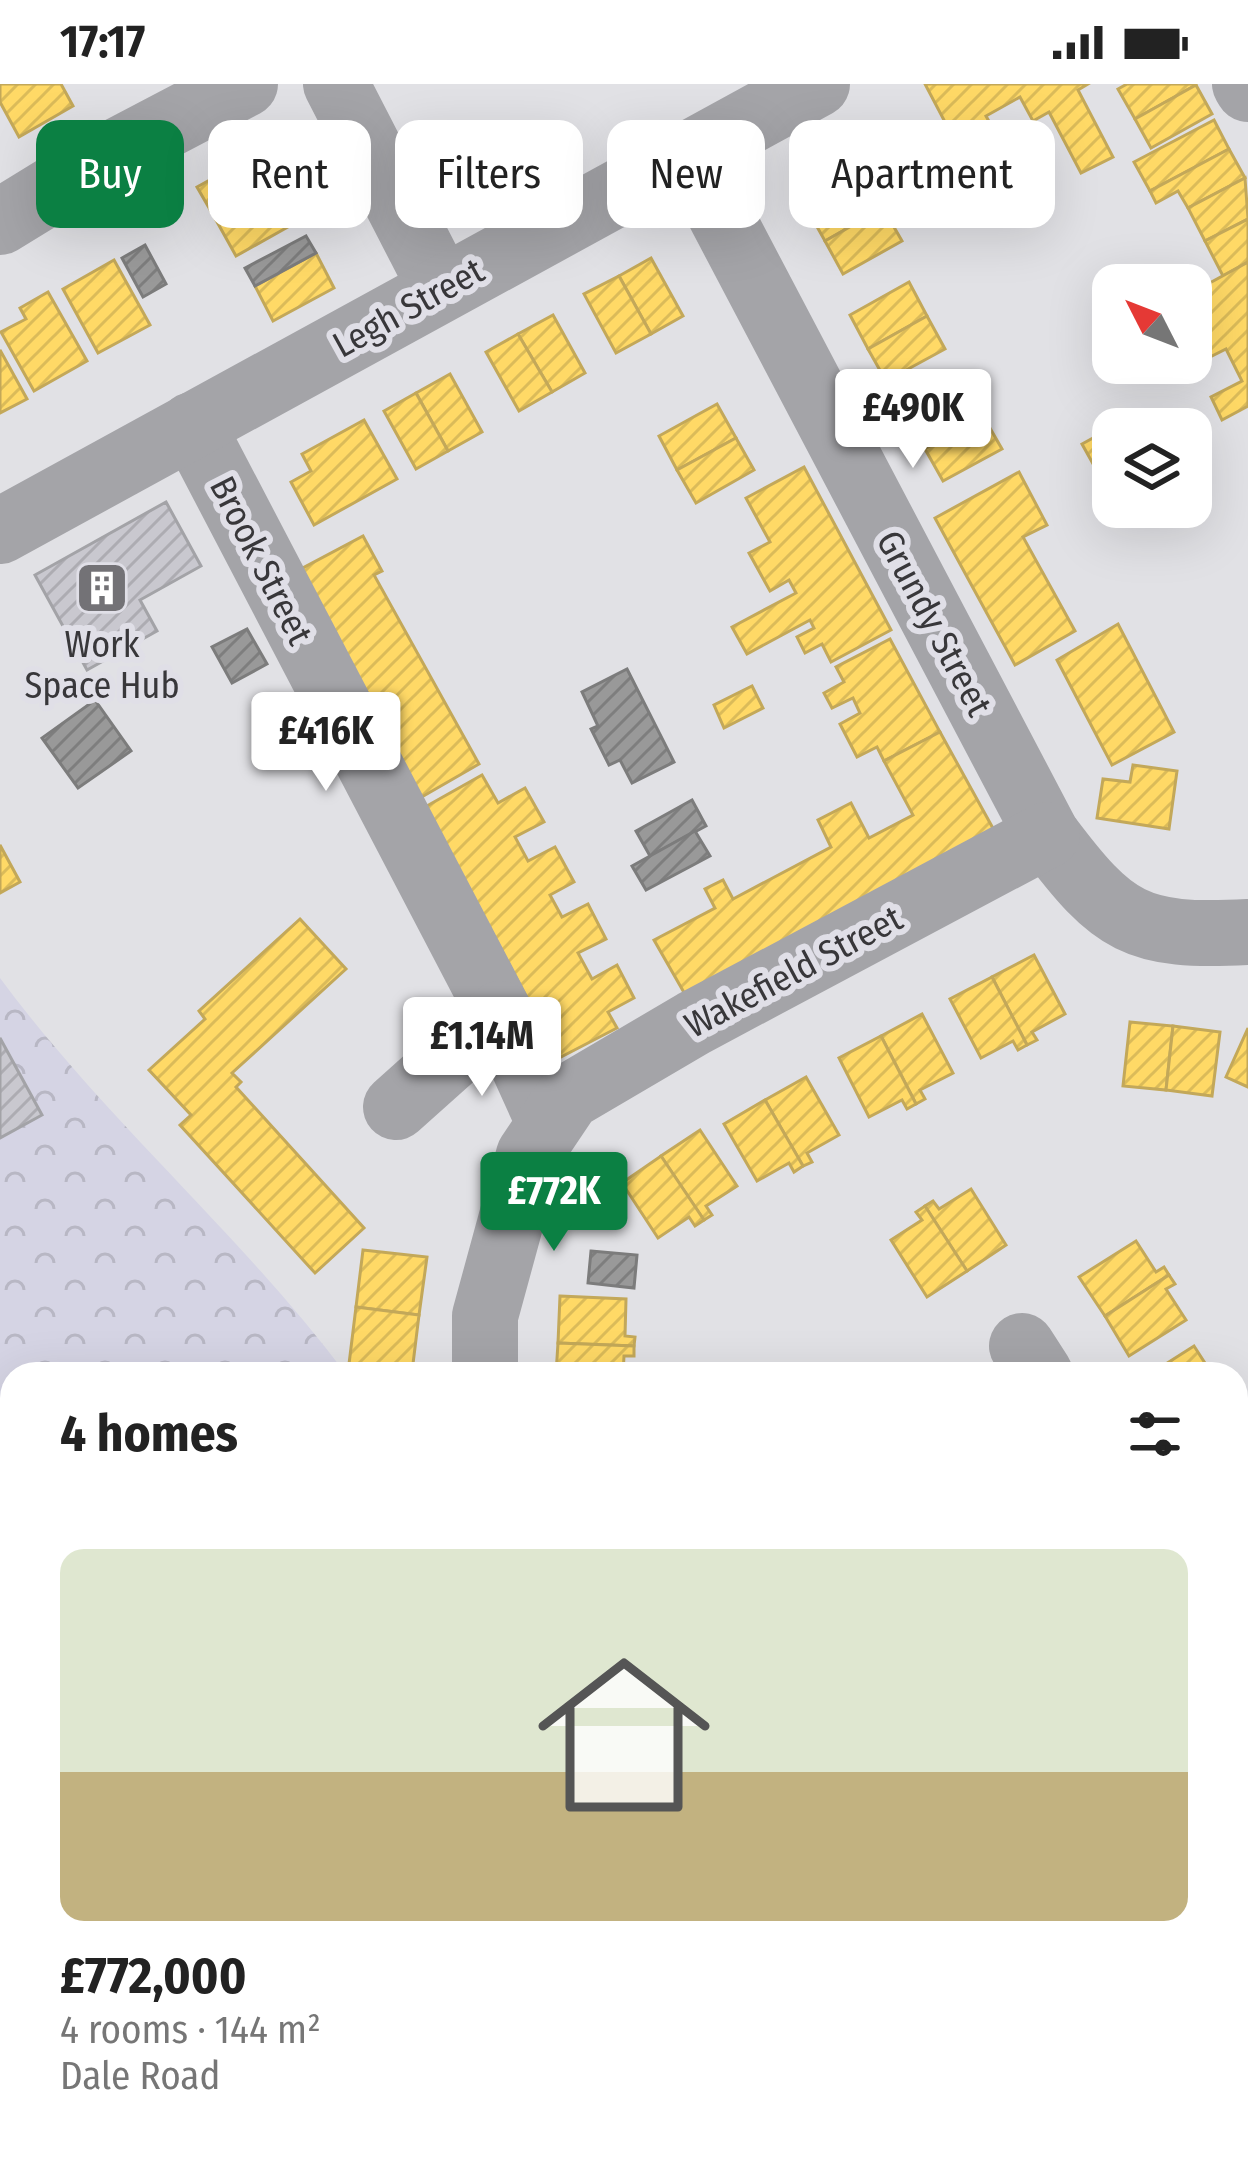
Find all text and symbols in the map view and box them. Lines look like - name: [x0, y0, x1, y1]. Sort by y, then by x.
- text: 17:17: [60, 15, 145, 69]
- chip: Buy: [36, 120, 184, 228]
- chip: Rent: [208, 120, 371, 228]
- chip: Filters: [395, 120, 583, 228]
- chip: New: [607, 120, 765, 228]
- chip: Apartment: [789, 120, 1055, 228]
- street label: Legh Street: [325, 248, 492, 367]
- north arrow: [1092, 264, 1212, 384]
- map controls: [1092, 264, 1212, 528]
- pin: £490K: [829, 369, 997, 471]
- text: £490K: [862, 385, 964, 431]
- button: layers: [1092, 408, 1212, 528]
- street label: Brook Street: [200, 469, 322, 652]
- street label: Grundy Street: [867, 523, 1001, 724]
- building icon: Work Space Hub: [74, 560, 130, 616]
- place label: Work Space Hub: [24, 623, 180, 708]
- pin: £416K: [242, 692, 410, 794]
- text: £416K: [278, 708, 374, 754]
- street label: Wakefield Street: [677, 896, 910, 1048]
- pin: £1.14M: [384, 997, 580, 1099]
- text: £1.14M: [430, 1013, 534, 1059]
- pin: £772K: [470, 1152, 638, 1254]
- text: £772K: [507, 1168, 601, 1214]
- icon: filters: [1122, 1401, 1188, 1467]
- text: 4 homes: [60, 1403, 238, 1465]
- icon: home: [516, 1627, 732, 1843]
- text: £772,000: [60, 1945, 247, 2007]
- text: 4 rooms · 144 m²: [60, 2007, 321, 2053]
- text: Dale Road: [60, 2053, 220, 2099]

